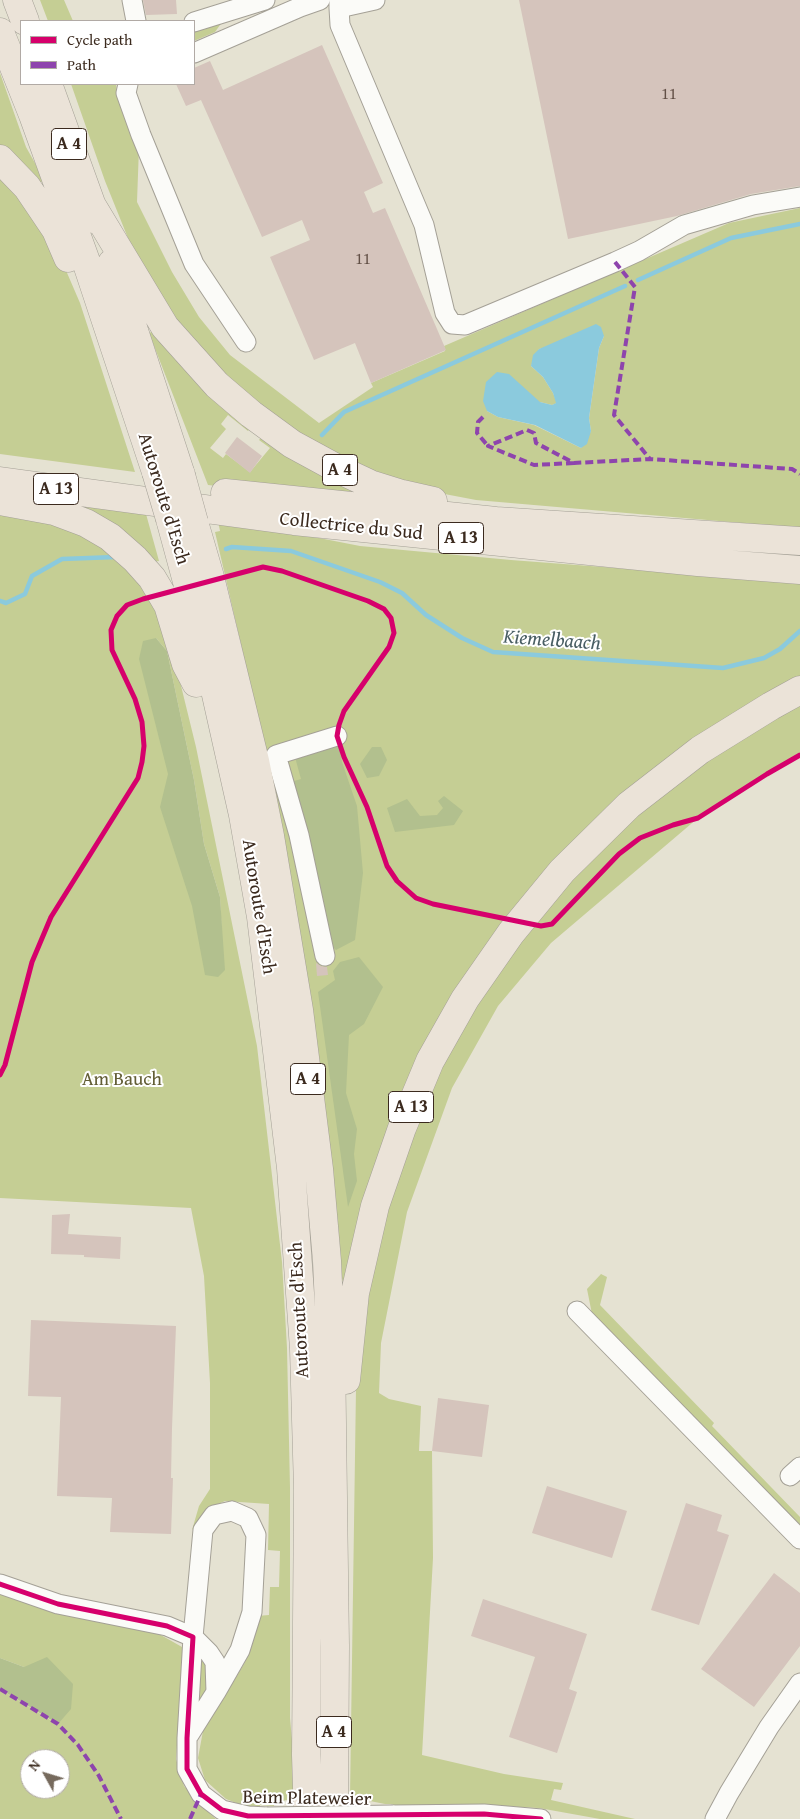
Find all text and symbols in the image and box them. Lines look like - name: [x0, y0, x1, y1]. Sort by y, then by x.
- legend: [20, 20, 195, 85]
- text: Cycle path: [67, 29, 133, 50]
- text: Path: [67, 54, 96, 75]
- house number: 11: [661, 85, 677, 105]
- road number: A 4: [52, 128, 86, 160]
- house number: 11: [355, 250, 371, 270]
- street label: Autoroute d'Esch: [132, 430, 194, 568]
- road number: A 4: [322, 454, 358, 486]
- road number: A 13: [34, 474, 78, 504]
- street label: Collectrice du Sud: [278, 508, 424, 546]
- road number: A 13: [438, 522, 484, 554]
- water label: Kiemelbaach: [502, 626, 602, 656]
- street label: Autoroute d'Esch: [236, 838, 280, 976]
- road number: A 4: [290, 1064, 326, 1094]
- park label: Am Bauch: [82, 1069, 162, 1091]
- road number: A 13: [388, 1092, 434, 1122]
- street label: Autoroute d'Esch: [285, 1241, 315, 1379]
- road number: A 4: [316, 1716, 352, 1748]
- north arrow: [20, 1749, 70, 1799]
- text: N: [23, 1755, 45, 1775]
- street label: Beim Plateweier: [242, 1786, 372, 1812]

